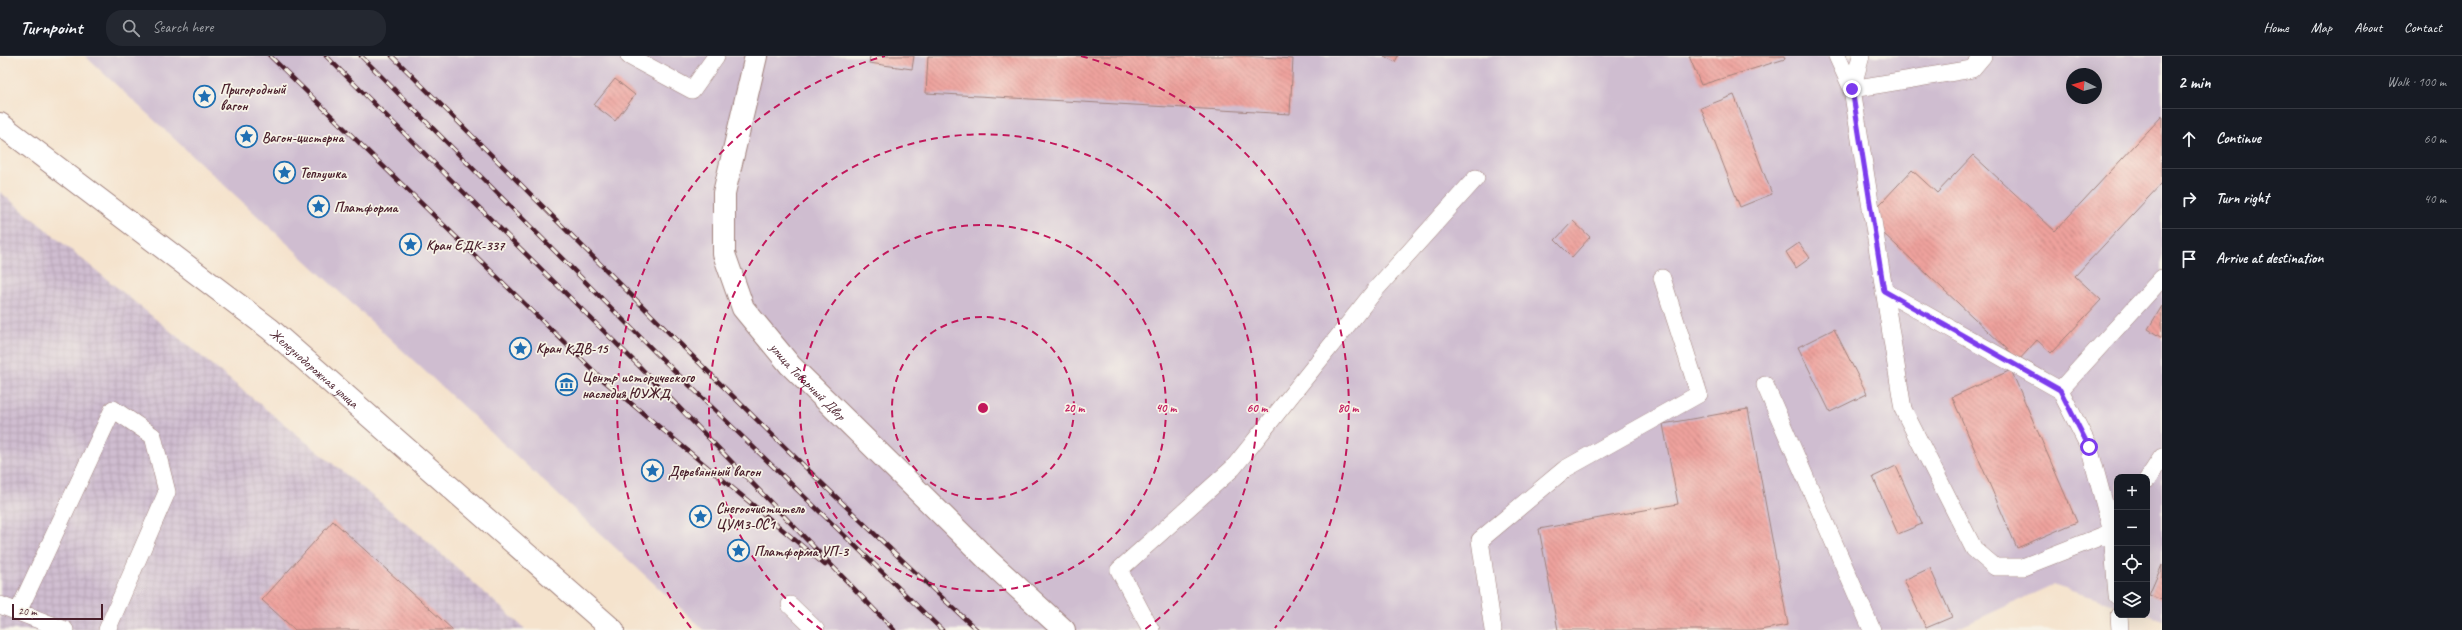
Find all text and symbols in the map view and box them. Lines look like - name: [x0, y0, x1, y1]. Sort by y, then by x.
- search box: [106, 10, 386, 46]
- text: Turnpoint: [20, 16, 82, 40]
- icon: search: [120, 17, 142, 39]
- text: Search here: [152, 18, 214, 37]
- text: Home: [2263, 19, 2289, 36]
- text: Map: [2311, 19, 2332, 36]
- text: About: [2354, 19, 2382, 36]
- text: Contact: [2404, 19, 2442, 36]
- north arrow: [2066, 68, 2102, 104]
- text: 2 min: [2178, 72, 2211, 93]
- text: Walk · 100 m: [2387, 74, 2446, 90]
- route end: [1843, 80, 1861, 98]
- place label: Пригородный вагон: [220, 81, 287, 114]
- place icon: Пригородный вагон: [191, 84, 217, 110]
- place icon: Вагон-цистерна: [233, 124, 259, 150]
- icon: ahead: [2178, 128, 2200, 150]
- place label: Вагон-цистерна: [262, 129, 346, 146]
- text: Continue: [2216, 129, 2261, 148]
- text: 60 m: [2424, 131, 2446, 147]
- place icon: Теплушка: [271, 160, 297, 186]
- place label: Теплушка: [300, 165, 348, 182]
- icon: right: [2178, 188, 2200, 210]
- text: Turn right: [2216, 189, 2269, 208]
- text: 40 m: [2424, 191, 2446, 207]
- place icon: Платформа: [306, 194, 332, 220]
- place label: Платформа: [334, 199, 400, 216]
- place icon: Кран ЕДК-337: [397, 232, 423, 258]
- place label: Кран ЕДК-337: [426, 237, 506, 254]
- icon: arrive: [2178, 248, 2200, 270]
- text: Arrive at destination: [2216, 249, 2323, 268]
- street label: Железнодорожная улица: [266, 324, 363, 412]
- place icon: Кран КДВ-15: [507, 335, 533, 361]
- street label: улица Товарный Двор: [766, 338, 850, 424]
- place label: Кран КДВ-15: [536, 340, 610, 357]
- place label: Центр исторического наследия ЮУЖД: [582, 369, 695, 402]
- museum icon: Центр исторического наследия ЮУЖД: [554, 372, 580, 398]
- text: 20 m: [1064, 400, 1085, 416]
- text: 40 m: [1156, 400, 1177, 416]
- text: 60 m: [1247, 400, 1269, 416]
- text: 80 m: [1338, 400, 1359, 416]
- centre of rings: [976, 401, 990, 415]
- route start: [2080, 438, 2098, 456]
- place icon: Деревянный вагон: [639, 458, 665, 484]
- place label: Деревянный вагон: [668, 463, 762, 480]
- map controls: [2114, 474, 2150, 618]
- button: +: [2114, 474, 2150, 510]
- place label: Снегоочиститель ЦУМ3-ОС1: [716, 500, 806, 533]
- place icon: Снегоочиститель ЦУМ3-ОС1: [687, 503, 713, 529]
- button: −: [2114, 510, 2150, 546]
- place icon: Платформа УП-3: [725, 538, 751, 564]
- place label: Платформа УП-3: [754, 543, 850, 560]
- button: locate: [2114, 546, 2150, 582]
- button: layers: [2114, 582, 2150, 618]
- scale bar: [12, 602, 103, 621]
- text: 20 m: [18, 604, 37, 618]

